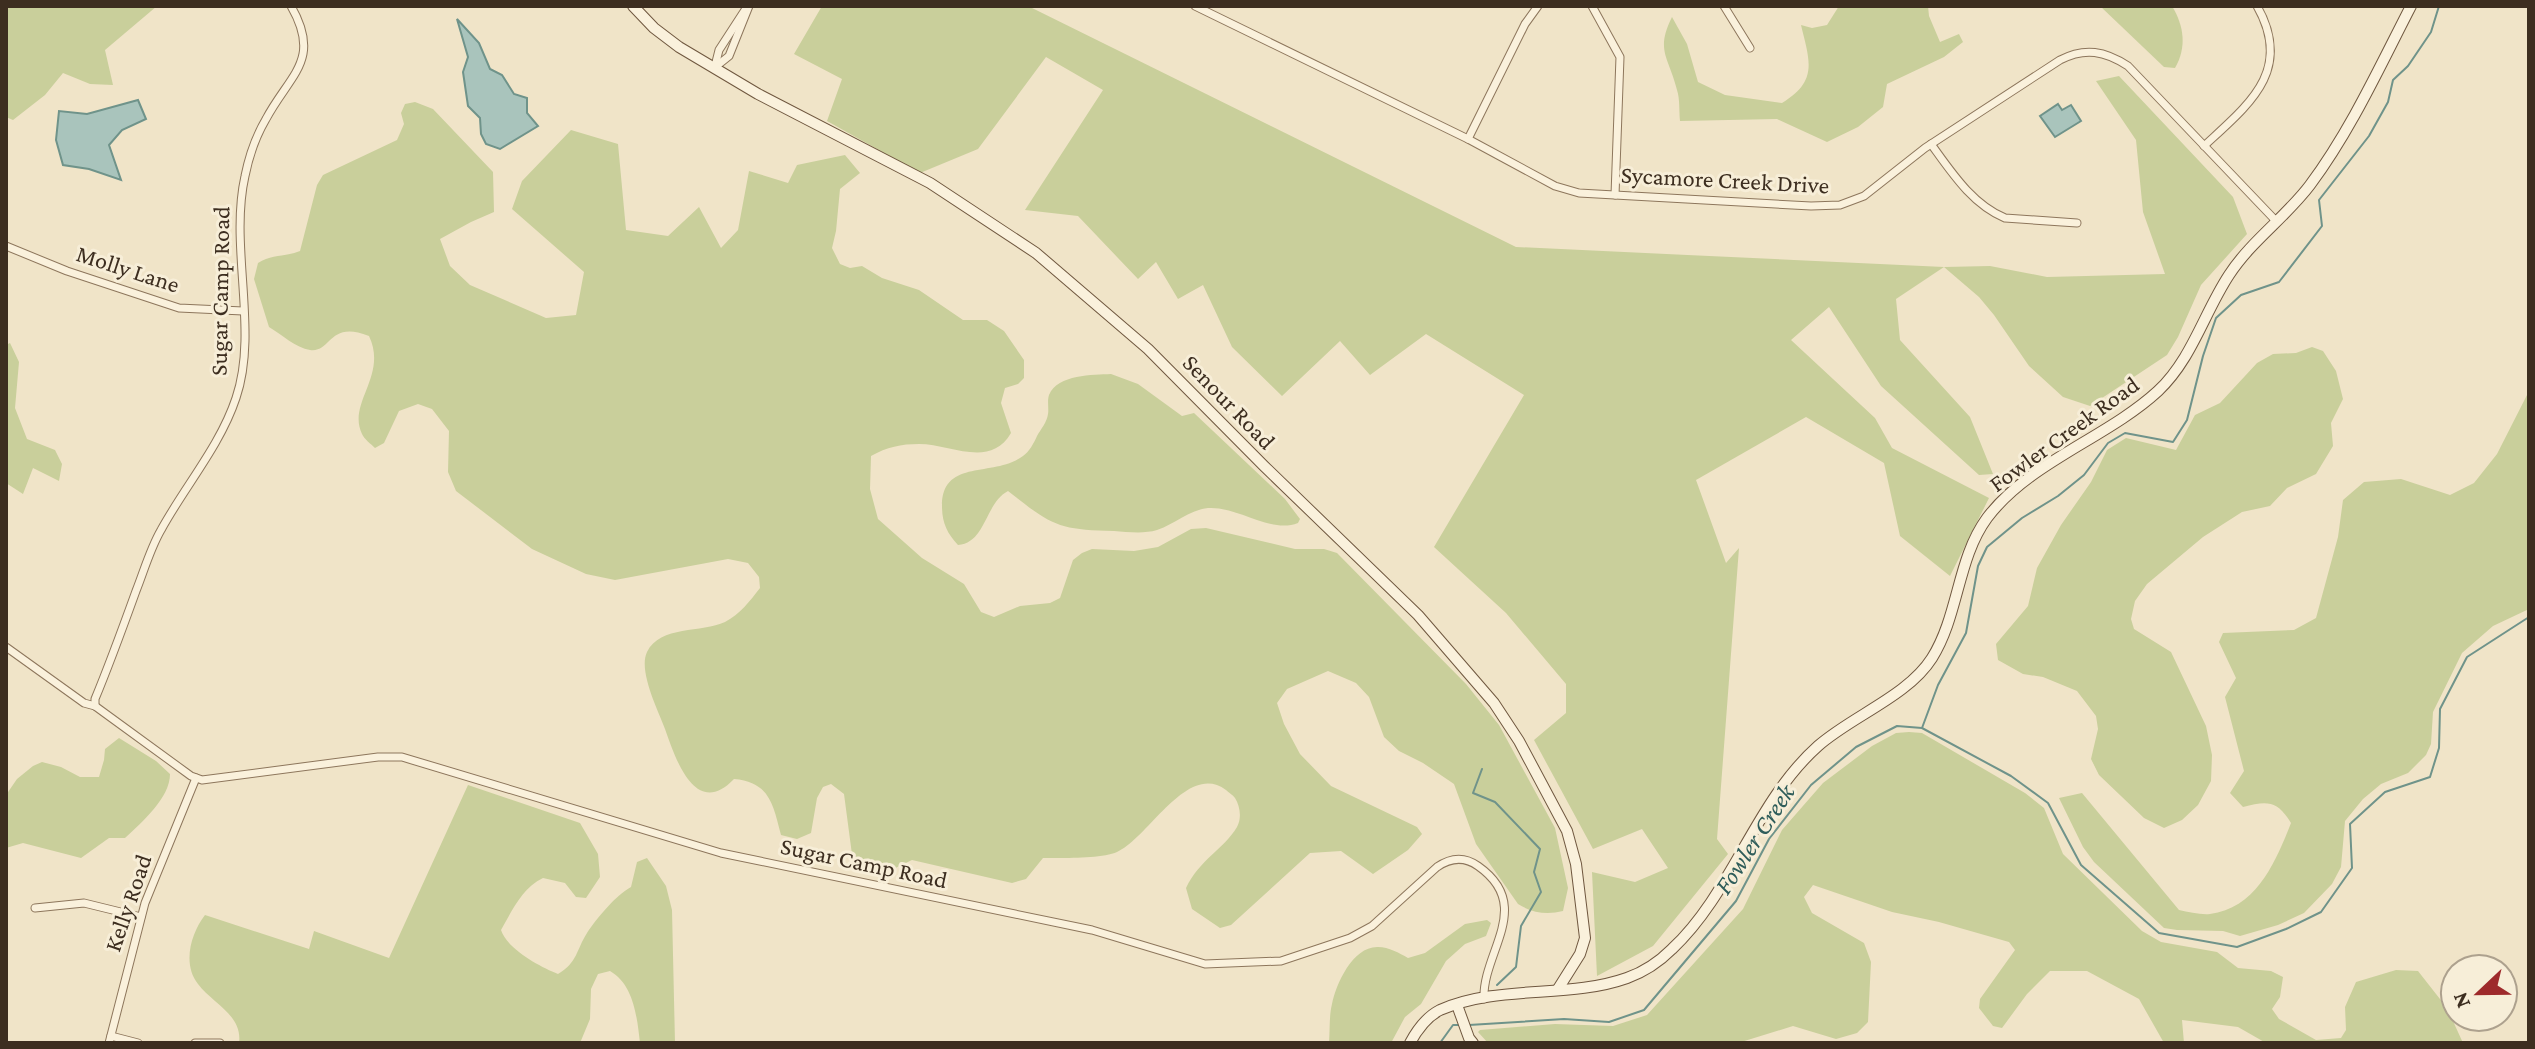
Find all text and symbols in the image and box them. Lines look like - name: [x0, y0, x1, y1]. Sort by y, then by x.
- street label: Sycamore Creek Drive: [1620, 161, 1830, 198]
- street label: Sugar Camp Road: [205, 206, 234, 376]
- street label: Molly Lane: [73, 239, 183, 298]
- street label: Senour Road: [1178, 349, 1281, 455]
- street label: Fowler Creek Road: [1984, 370, 2144, 497]
- water label: Fowler Creek: [1708, 778, 1802, 900]
- street label: Sugar Camp Road: [778, 832, 950, 893]
- street label: Kelly Road: [98, 850, 157, 955]
- north arrow: [2439, 953, 2519, 1033]
- text: N: [2447, 989, 2475, 1012]

